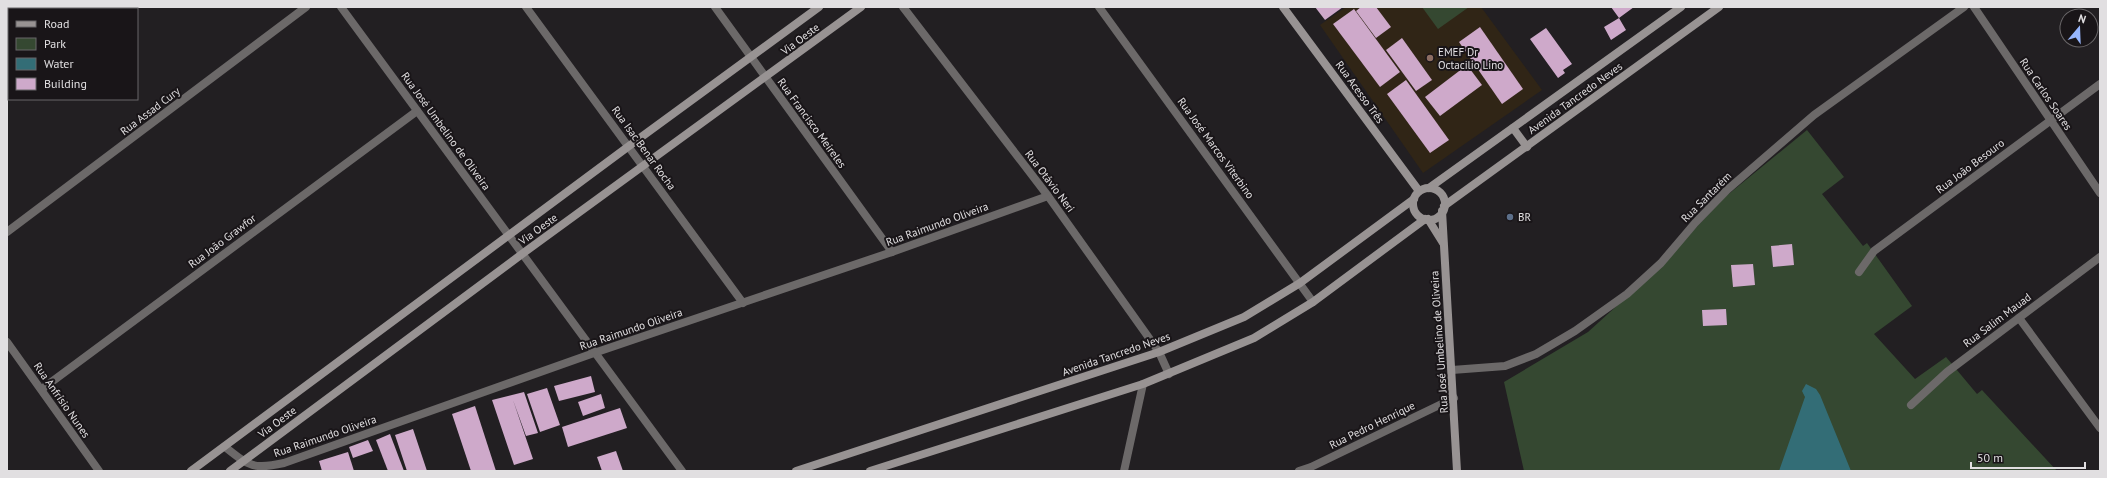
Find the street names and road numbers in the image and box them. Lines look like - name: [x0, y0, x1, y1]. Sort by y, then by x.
- street label: Via Oeste: [777, 20, 822, 59]
- street label: Rua Carlos Soares: [2017, 55, 2075, 133]
- street label: Rua Acesso Três: [1333, 58, 1388, 126]
- street label: Avenida Tancredo Neves: [1525, 59, 1625, 137]
- street label: Rua José Umbelino de Oliveira: [398, 69, 494, 193]
- street label: Rua Francisco Meireles: [775, 75, 850, 171]
- street label: Rua Assad Cury: [117, 83, 183, 138]
- street label: Rua José Marcos Viterbino: [1175, 95, 1257, 201]
- street label: Rua Isac Benar Rocha: [609, 103, 679, 193]
- street label: Rua João Besouro: [1933, 136, 2007, 196]
- street label: Rua Otávio Neri: [1022, 147, 1078, 215]
- street label: Rua Santarém: [1678, 169, 1734, 225]
- street label: Rua Raimundo Oliveira: [884, 199, 990, 249]
- street label: Via Oeste: [515, 210, 560, 248]
- street label: Rua João Grawfor: [185, 211, 259, 271]
- street label: Rua José Umbelino de Oliveira: [1427, 270, 1451, 414]
- street label: Rua Salim Mauad: [1960, 290, 2034, 350]
- street label: Rua Raimundo Oliveira: [578, 305, 684, 353]
- street label: Avenida Tancredo Neves: [1060, 329, 1172, 379]
- street label: Rua Anfrísio Nunes: [31, 360, 93, 441]
- street label: Rua Pedro Henrique: [1327, 398, 1418, 452]
- street label: Via Oeste: [254, 403, 299, 442]
- street label: Rua Raimundo Oliveira: [272, 412, 378, 460]

